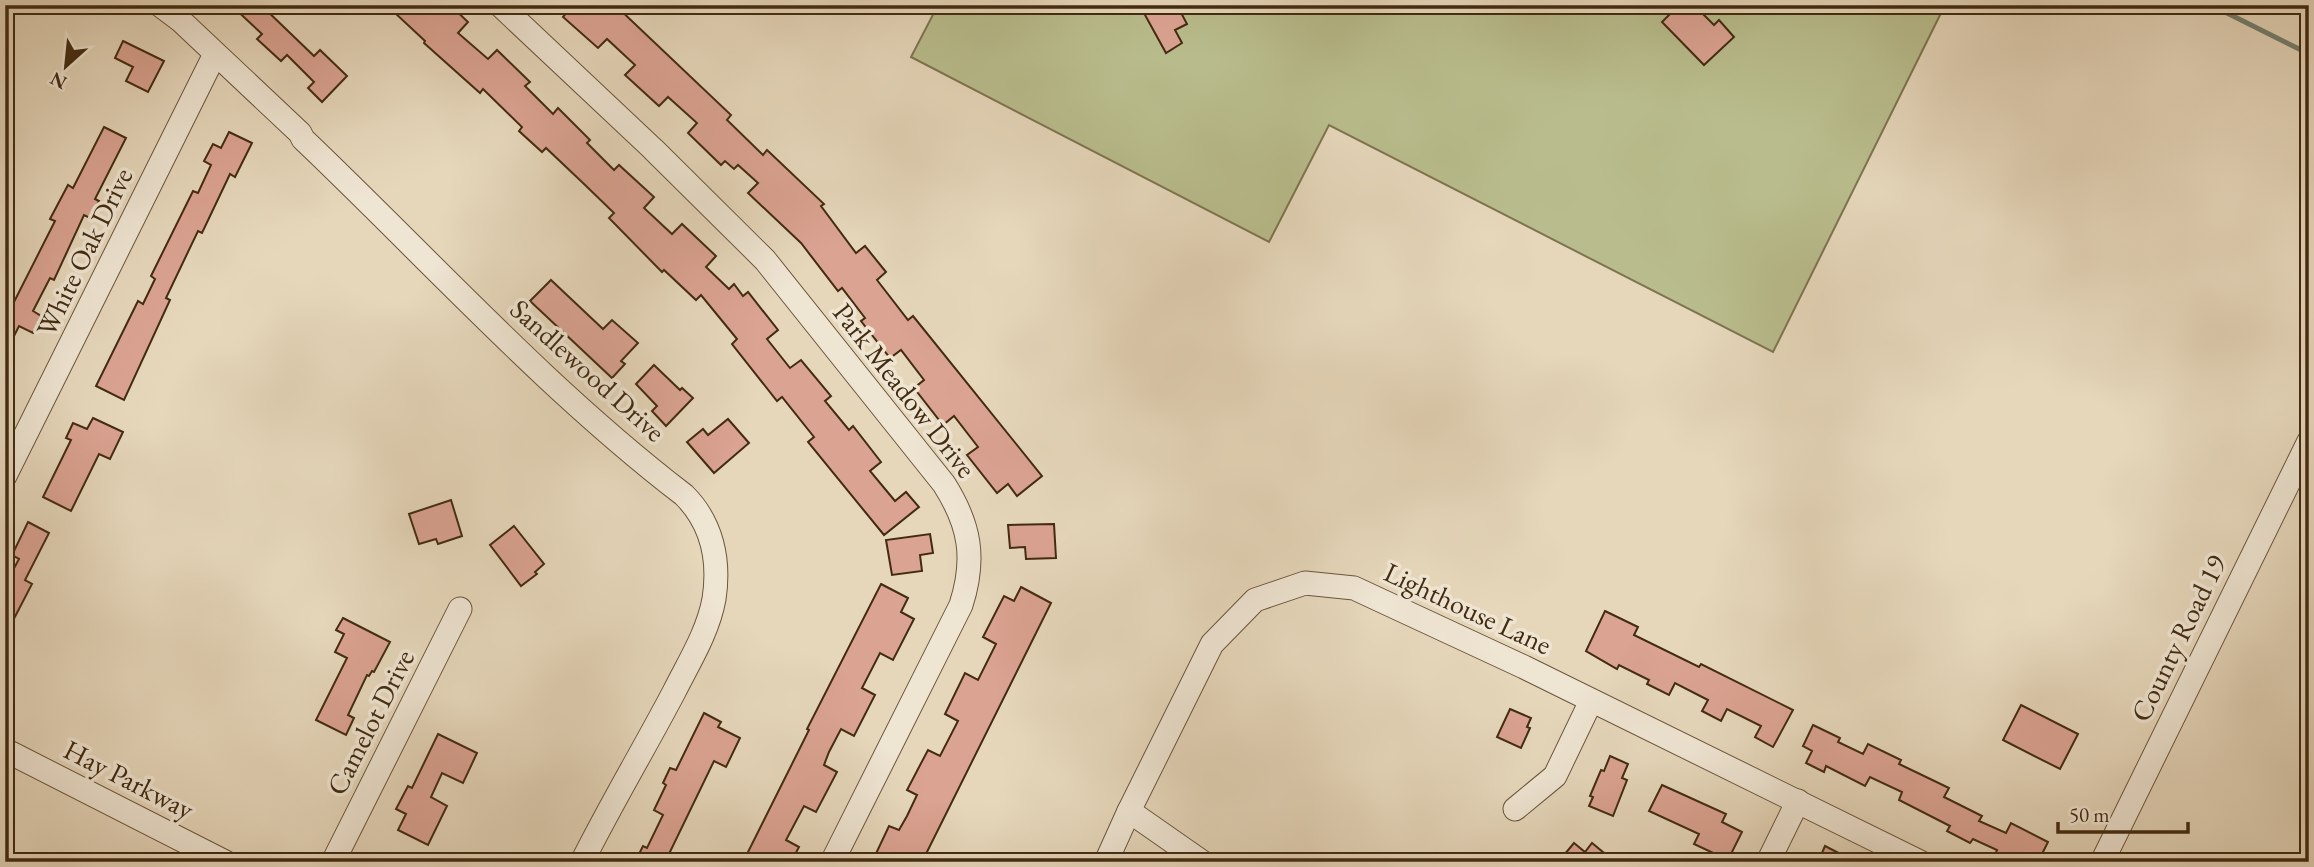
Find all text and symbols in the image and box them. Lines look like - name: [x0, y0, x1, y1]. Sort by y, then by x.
- north arrow: [32, 32, 102, 102]
- text: N: [45, 66, 71, 95]
- street label: White Oak Drive: [28, 162, 140, 342]
- street label: Sandlewood Drive: [503, 291, 673, 449]
- street label: Park Meadow Drive: [825, 295, 985, 485]
- street label: County Road 19: [2122, 549, 2234, 727]
- street label: Lighthouse Lane: [1379, 554, 1557, 662]
- street label: Camelot Drive: [318, 643, 422, 801]
- street label: Hay Parkway: [58, 731, 201, 827]
- scale bar: [2058, 790, 2188, 834]
- text: 50 m: [2069, 801, 2110, 828]

